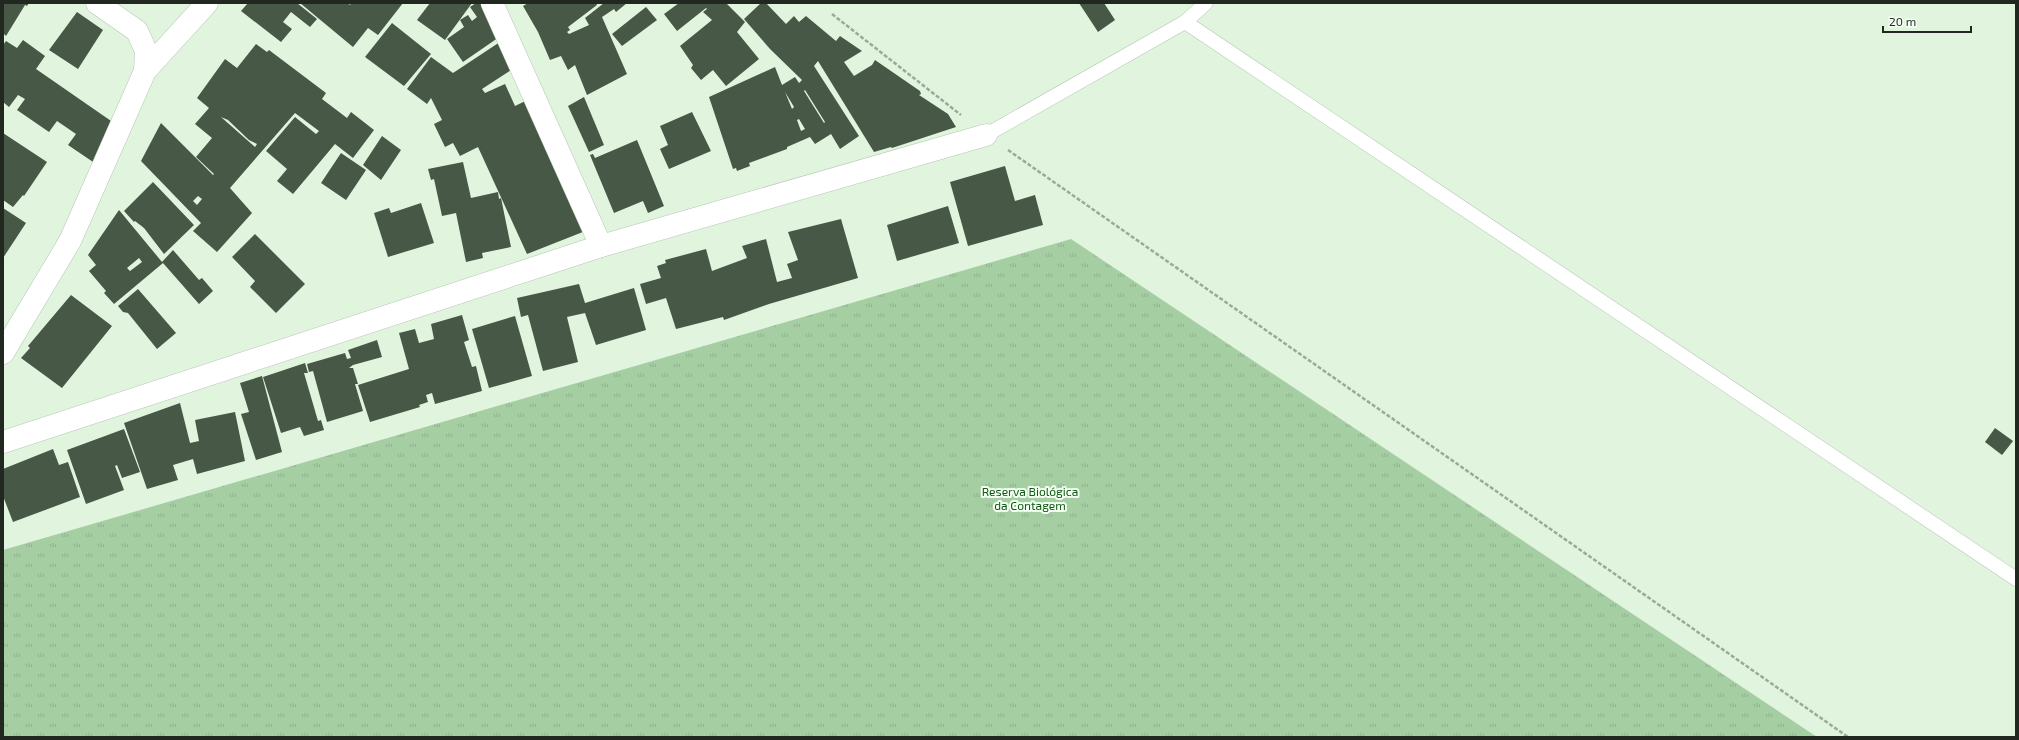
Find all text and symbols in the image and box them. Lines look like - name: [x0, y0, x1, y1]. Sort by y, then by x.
- scale bar: [1883, 8, 1971, 34]
- text: 20 m: [1889, 14, 1916, 28]
- park label: Reserva Biológica da Contagem: [982, 484, 1078, 512]

